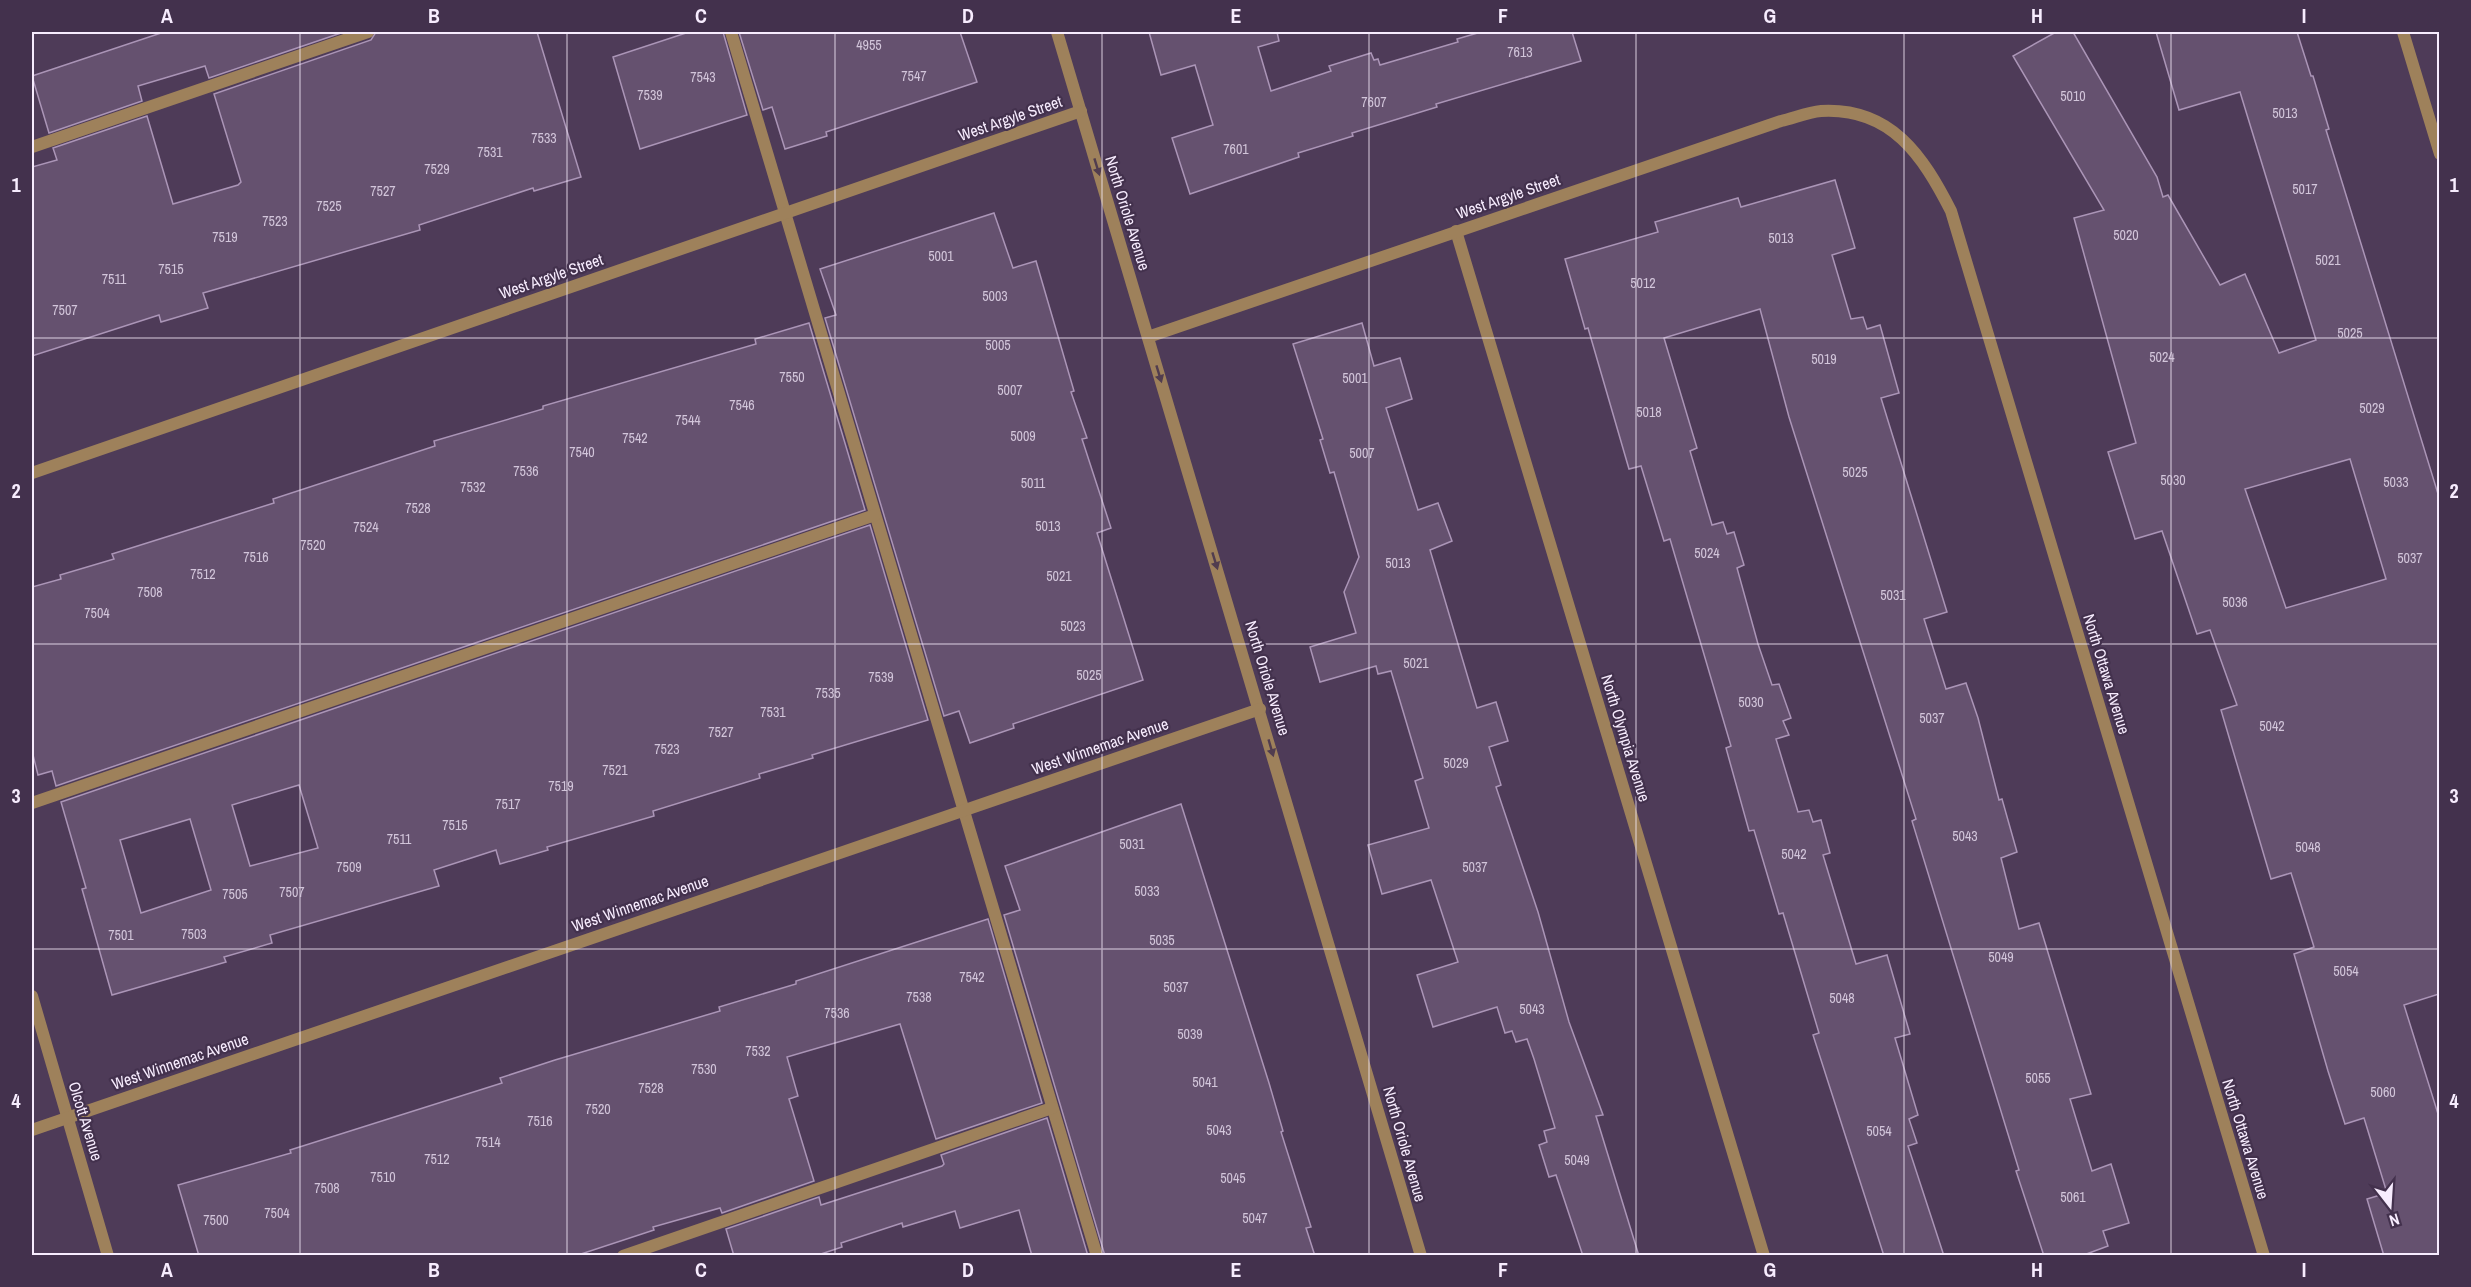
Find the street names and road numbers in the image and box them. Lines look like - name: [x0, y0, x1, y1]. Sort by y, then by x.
- street label: West Argyle Street: [955, 90, 1065, 146]
- street label: North Oriole Avenue: [1100, 153, 1156, 273]
- street label: West Argyle Street: [1453, 168, 1563, 224]
- street label: West Argyle Street: [496, 248, 606, 304]
- street label: North Ottawa Avenue: [2078, 611, 2136, 737]
- street label: North Oriole Avenue: [1240, 618, 1296, 738]
- street label: North Olympia Avenue: [1596, 672, 1656, 804]
- street label: West Winnemac Avenue: [1029, 712, 1171, 780]
- street label: West Winnemac Avenue: [569, 869, 711, 937]
- street label: West Winnemac Avenue: [109, 1027, 251, 1095]
- street label: North Ottawa Avenue: [2217, 1076, 2275, 1202]
- street label: Olcott Avenue: [64, 1079, 108, 1163]
- street label: North Oriole Avenue: [1378, 1084, 1432, 1204]

